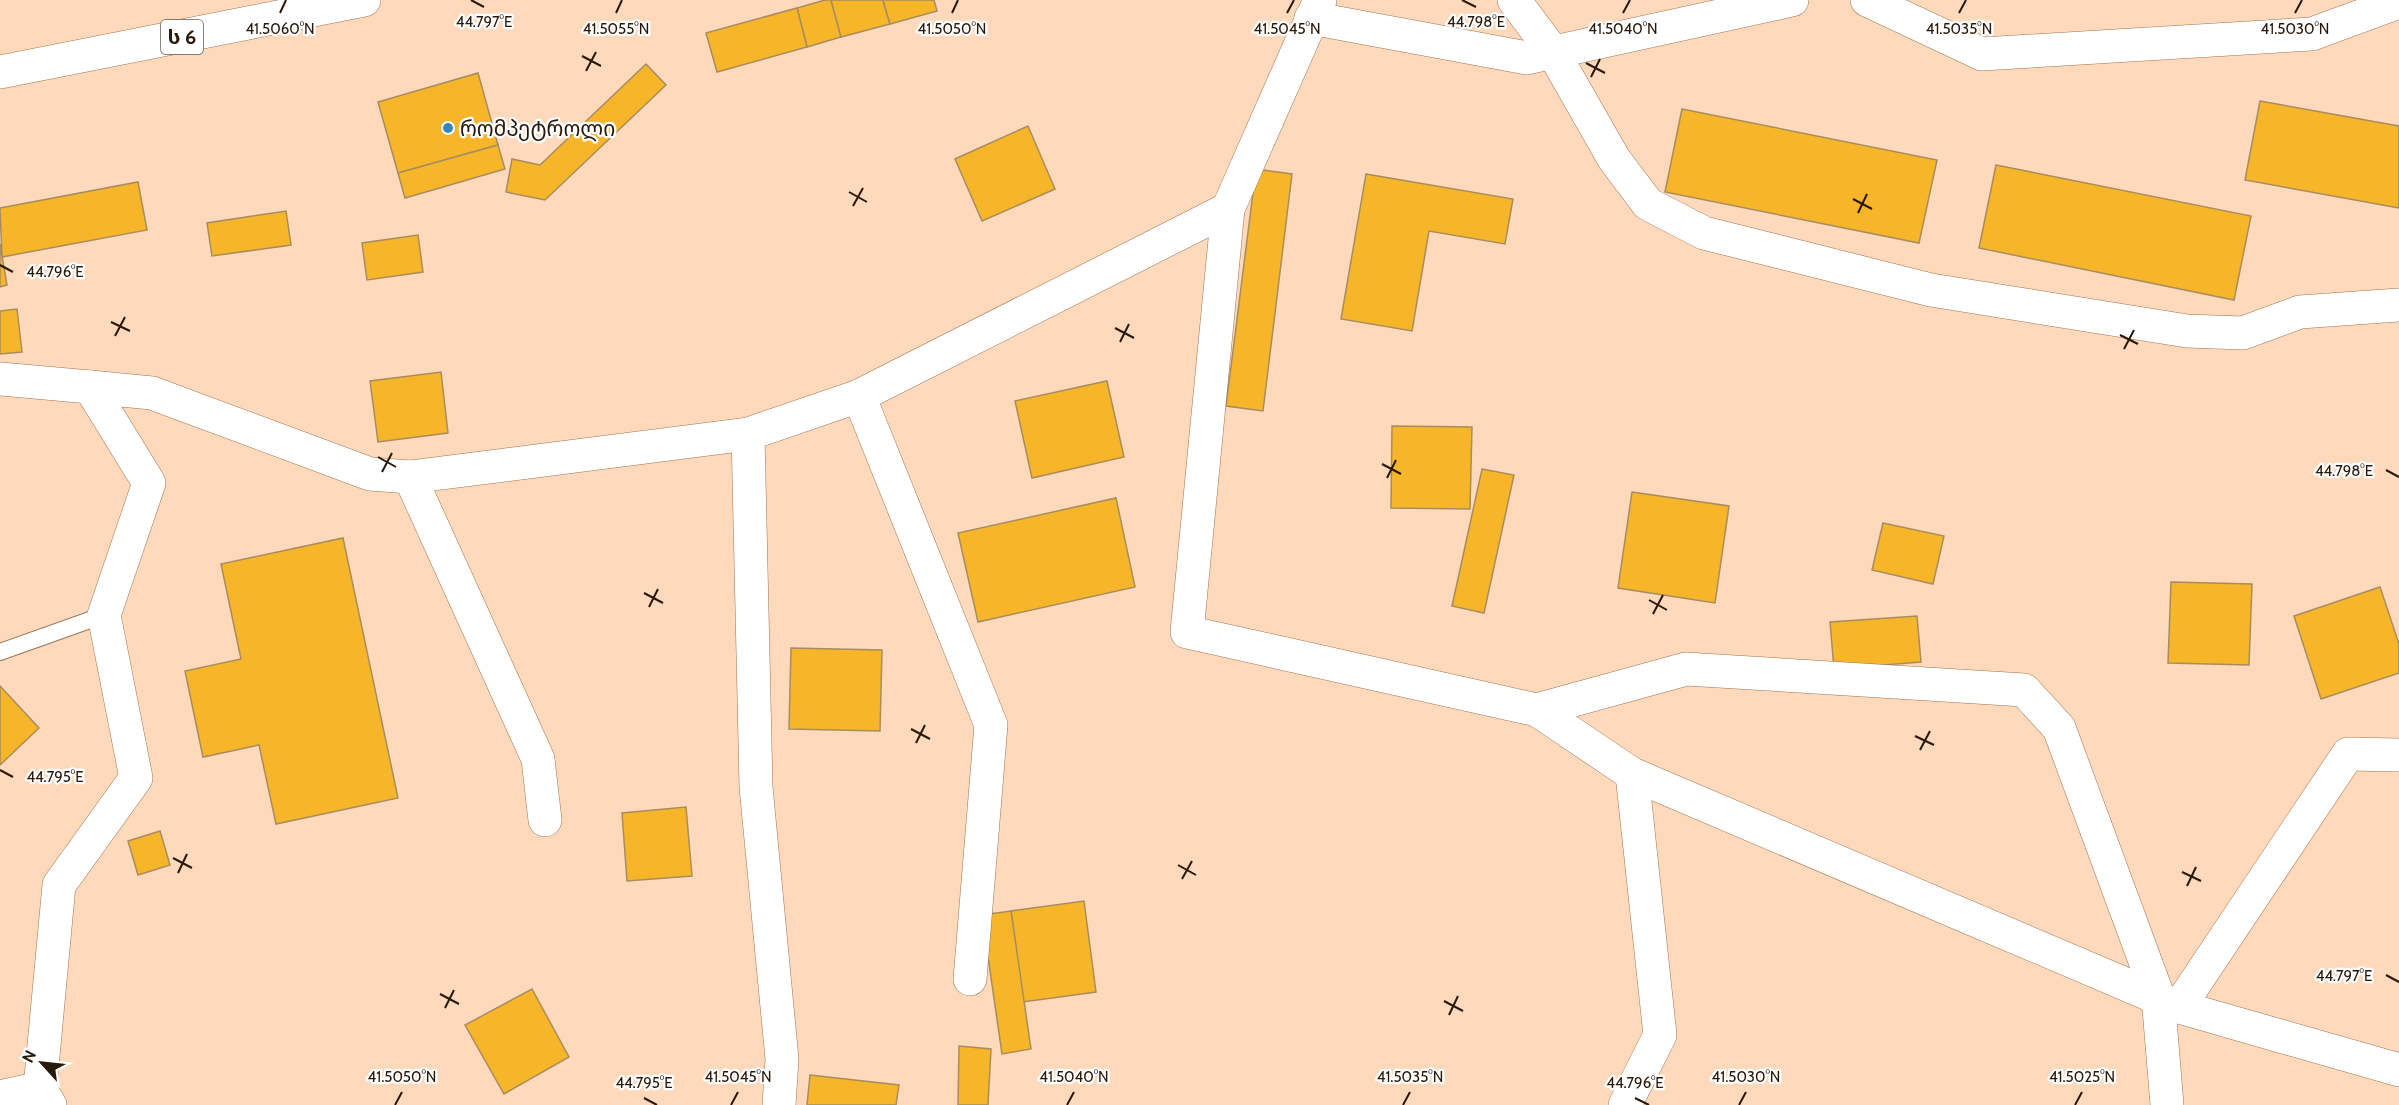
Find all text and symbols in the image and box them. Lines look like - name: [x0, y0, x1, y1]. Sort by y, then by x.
- text: 44.797°E: [456, 13, 512, 31]
- text: 44.798°E: [1447, 13, 1505, 31]
- road number: ს 6: [161, 20, 203, 54]
- text: 41.5060°N: [245, 20, 315, 38]
- text: 41.5055°N: [583, 20, 649, 38]
- text: 41.5050°N: [918, 20, 986, 38]
- text: 41.5045°N: [1254, 20, 1320, 38]
- text: 41.5040°N: [1588, 20, 1658, 38]
- text: 41.5035°N: [1926, 20, 1992, 38]
- text: 41.5030°N: [2261, 20, 2329, 38]
- place label: რომპეტროლი: [460, 116, 615, 142]
- marker: რომპეტროლი: [441, 121, 455, 135]
- text: 44.796°E: [26, 263, 84, 281]
- text: 44.798°E: [2315, 462, 2373, 480]
- text: 44.795°E: [26, 768, 84, 786]
- text: 44.797°E: [2316, 967, 2372, 985]
- north arrow: [12, 1033, 72, 1093]
- text: N: [18, 1047, 40, 1066]
- text: 41.5050°N: [368, 1068, 436, 1086]
- text: 41.5045°N: [705, 1068, 771, 1086]
- text: 41.5040°N: [1039, 1068, 1109, 1086]
- text: 41.5035°N: [1377, 1068, 1443, 1086]
- text: 41.5030°N: [1712, 1068, 1780, 1086]
- text: 41.5025°N: [2049, 1068, 2115, 1086]
- text: 44.795°E: [615, 1074, 673, 1092]
- text: 44.796°E: [1606, 1074, 1664, 1092]

